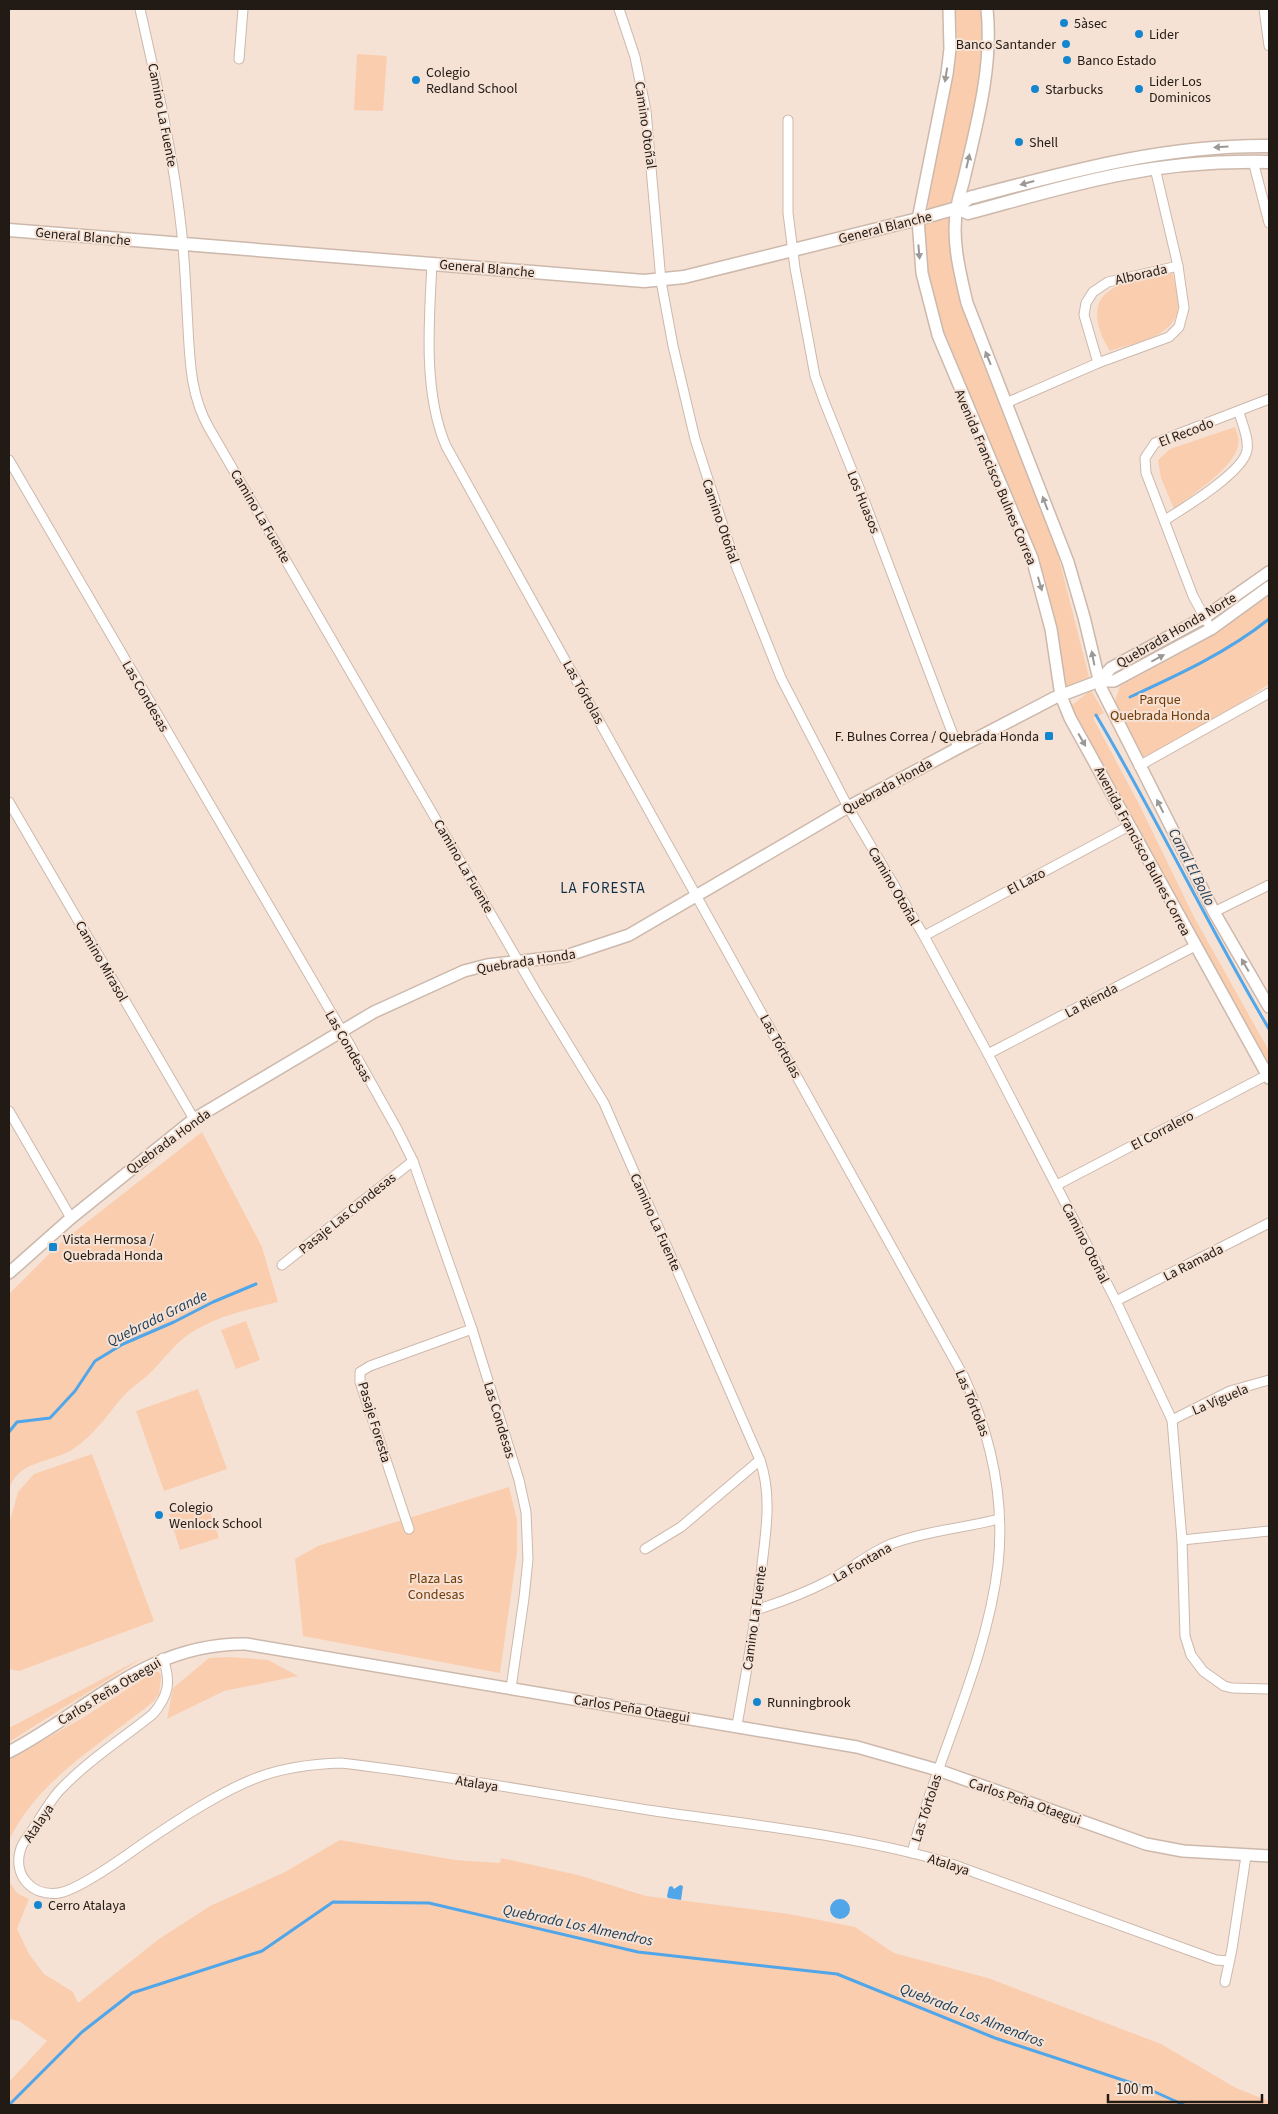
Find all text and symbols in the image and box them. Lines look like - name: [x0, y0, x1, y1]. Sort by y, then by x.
- place label: 5àsec: [1074, 14, 1108, 34]
- marker: 5àsec: [1058, 17, 1070, 29]
- place label: Lider: [1149, 25, 1179, 45]
- marker: Lider: [1133, 28, 1145, 40]
- place label: Banco Santander: [956, 35, 1056, 55]
- marker: Banco Santander: [1060, 38, 1072, 50]
- place label: Banco Estado: [1077, 51, 1156, 71]
- marker: Banco Estado: [1061, 54, 1073, 66]
- street label: Camino La Fuente: [142, 62, 182, 169]
- place label: Colegio Redland School: [426, 63, 518, 99]
- one-way arrow: [942, 67, 950, 83]
- place label: Lider Los Dominicos: [1149, 72, 1211, 108]
- marker: Colegio Redland School: [410, 74, 422, 86]
- street label: Camino Otoñal: [629, 80, 661, 170]
- place label: Starbucks: [1045, 80, 1103, 100]
- marker: Starbucks: [1029, 83, 1041, 95]
- marker: Lider Los Dominicos: [1133, 83, 1145, 95]
- place label: Shell: [1029, 133, 1059, 153]
- marker: Shell: [1013, 136, 1025, 148]
- one-way arrow: [1212, 143, 1228, 151]
- one-way arrow: [965, 152, 973, 168]
- one-way arrow: [1019, 179, 1034, 187]
- street label: General Blanche: [836, 207, 934, 249]
- street label: General Blanche: [34, 223, 131, 251]
- one-way arrow: [915, 244, 923, 260]
- street label: General Blanche: [438, 255, 535, 283]
- street label: Alborada: [1113, 259, 1169, 291]
- one-way arrow: [984, 350, 992, 365]
- street label: Avenida Francisco Bulnes Correa: [949, 386, 1041, 568]
- street label: El Recodo: [1156, 413, 1217, 453]
- street label: Camino La Fuente: [225, 466, 295, 567]
- street label: Los Huasos: [841, 468, 885, 537]
- street label: Camino Otoñal: [696, 477, 744, 567]
- one-way arrow: [1041, 496, 1049, 511]
- one-way arrow: [1036, 577, 1044, 592]
- street label: Quebrada Honda Norte: [1113, 588, 1240, 673]
- one-way arrow: [1089, 651, 1097, 666]
- one-way arrow: [1150, 654, 1165, 662]
- street label: Las Condesas: [117, 657, 174, 736]
- street label: Las Tórtolas: [557, 657, 609, 728]
- park label: Parque Quebrada Honda: [1110, 690, 1210, 726]
- place label: F. Bulnes Correa / Quebrada Honda: [835, 727, 1039, 747]
- marker: F. Bulnes Correa / Quebrada Honda: [1043, 730, 1055, 742]
- one-way arrow: [1078, 733, 1087, 746]
- street label: Quebrada Honda: [839, 754, 936, 820]
- street label: Avenida Francisco Bulnes Correa: [1089, 763, 1195, 940]
- one-way arrow: [1156, 799, 1164, 813]
- street label: Camino La Fuente: [428, 816, 498, 917]
- water label: Canal El Bollo: [1163, 825, 1220, 910]
- street label: Camino Otoñal: [863, 843, 924, 930]
- street label: El Lazo: [1004, 863, 1049, 900]
- district label: LA FORESTA: [560, 878, 646, 899]
- street label: Camino Mirasol: [70, 917, 133, 1006]
- street label: Quebrada Honda: [475, 944, 577, 980]
- one-way arrow: [1240, 958, 1249, 971]
- street label: La Rienda: [1061, 979, 1122, 1023]
- street label: Las Condesas: [320, 1007, 377, 1086]
- street label: Las Tórtolas: [754, 1011, 806, 1082]
- street label: Quebrada Honda: [122, 1104, 215, 1179]
- street label: El Corralero: [1127, 1106, 1197, 1156]
- street label: Pasaje Las Condesas: [295, 1168, 401, 1259]
- street label: Camino La Fuente: [625, 1170, 686, 1275]
- street label: Camino Otoñal: [1056, 1200, 1114, 1288]
- place label: Vista Hermosa / Quebrada Honda: [63, 1230, 163, 1266]
- street label: La Ramada: [1160, 1239, 1227, 1287]
- marker: Vista Hermosa / Quebrada Honda: [47, 1241, 59, 1253]
- water label: Quebrada Grande: [103, 1285, 211, 1352]
- street label: Las Tórtolas: [950, 1367, 995, 1440]
- street label: Pasaje Foresta: [352, 1379, 396, 1465]
- street label: Las Condesas: [478, 1379, 520, 1461]
- street label: La Viguela: [1189, 1379, 1252, 1421]
- place label: Colegio Wenlock School: [169, 1498, 263, 1534]
- marker: Colegio Wenlock School: [153, 1509, 165, 1521]
- street label: La Fontana: [829, 1538, 896, 1588]
- street label: Camino La Fuente: [738, 1565, 772, 1672]
- park label: Plaza Las Condesas: [408, 1569, 465, 1605]
- street label: Carlos Peña Otaegui: [54, 1653, 165, 1731]
- street label: Carlos Peña Otaegui: [572, 1690, 691, 1728]
- place label: Runningbrook: [767, 1693, 851, 1713]
- marker: Runningbrook: [751, 1696, 763, 1708]
- street label: Atalaya: [454, 1771, 500, 1797]
- street label: Las Tórtolas: [907, 1772, 947, 1845]
- street label: Carlos Peña Otaegui: [966, 1773, 1083, 1831]
- street label: Atalaya: [19, 1800, 59, 1847]
- street label: Atalaya: [925, 1849, 972, 1881]
- place label: Cerro Atalaya: [48, 1896, 126, 1916]
- marker: Cerro Atalaya: [32, 1899, 44, 1911]
- water label: Quebrada Los Almendros: [501, 1899, 655, 1952]
- water label: Quebrada Los Almendros: [897, 1978, 1047, 2053]
- scale bar: [1108, 2072, 1262, 2104]
- text: 100 m: [1116, 2079, 1154, 2100]

